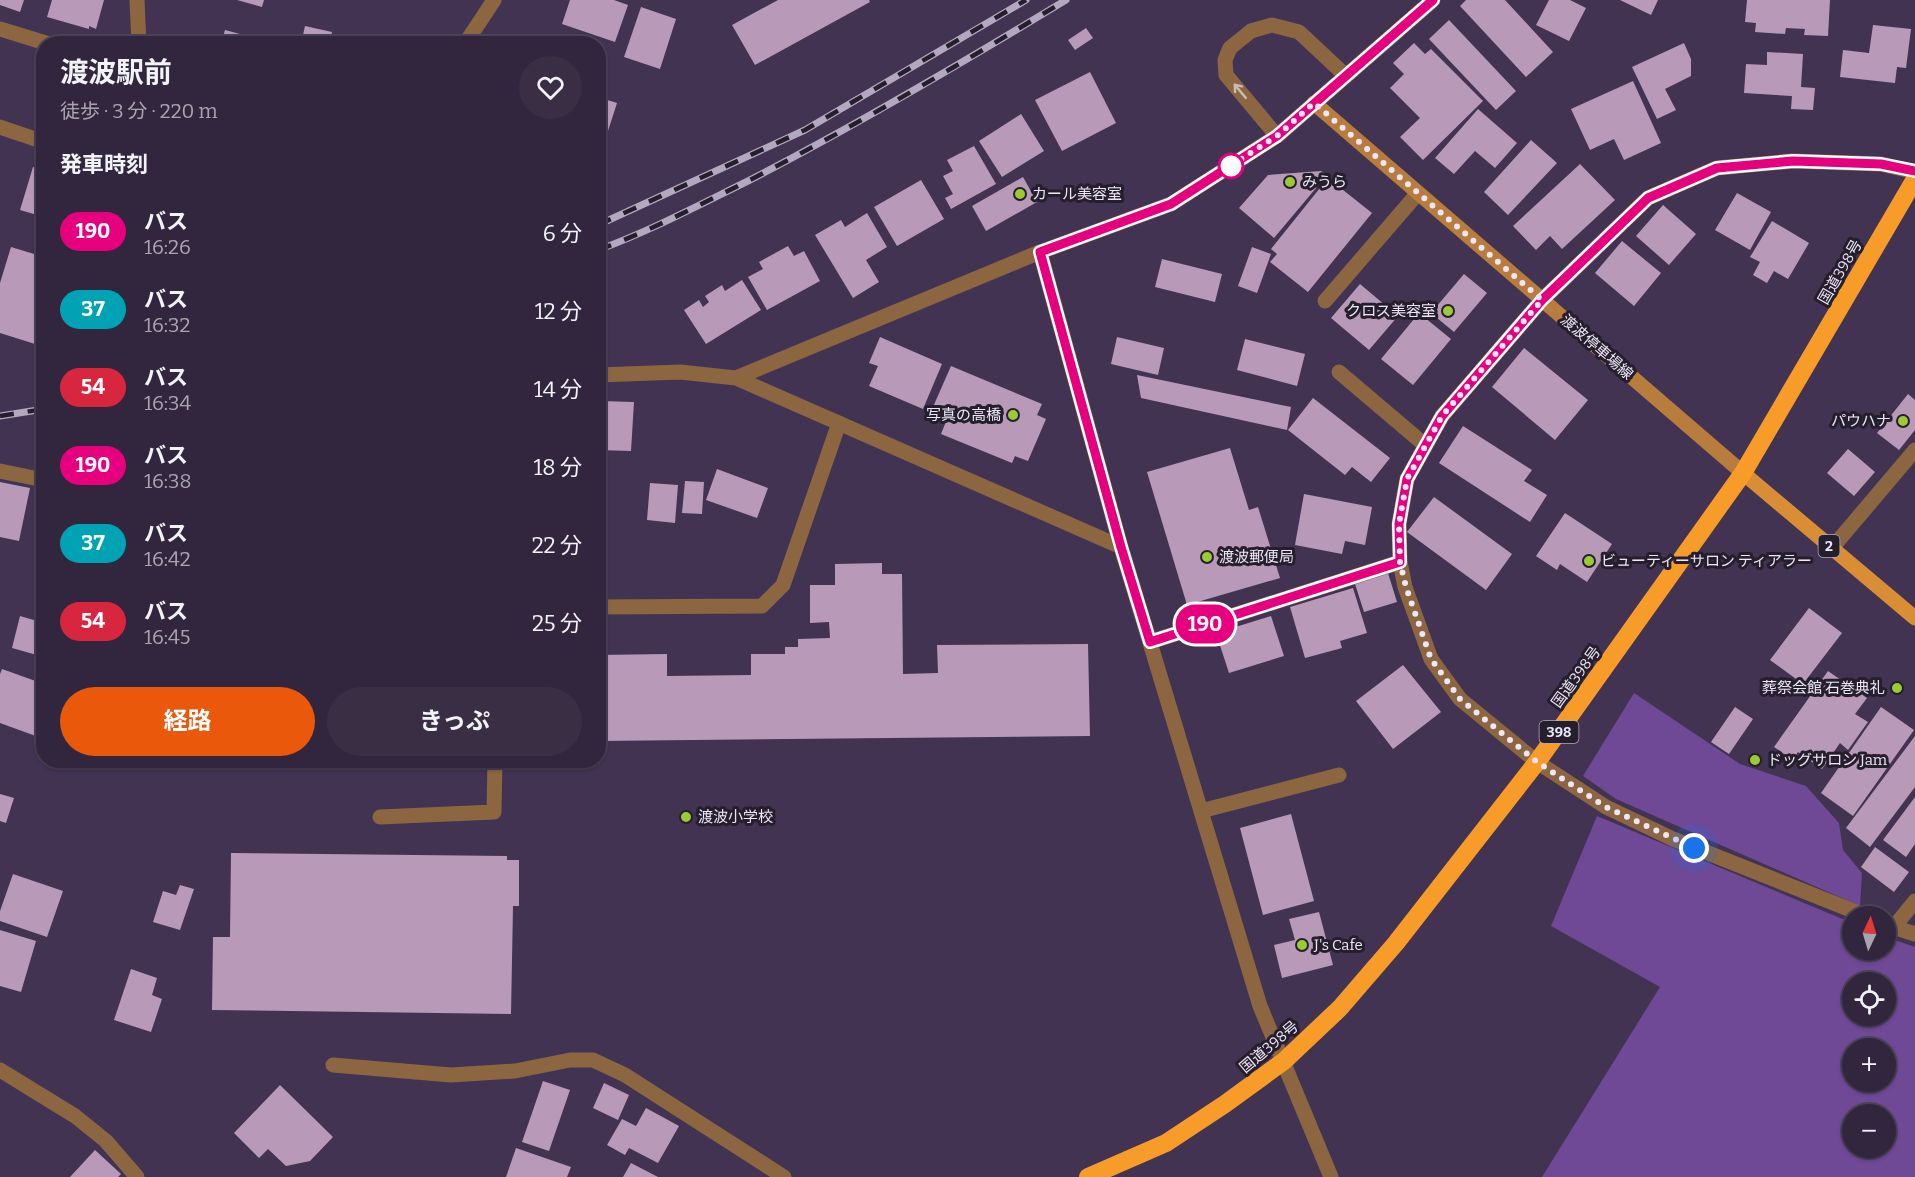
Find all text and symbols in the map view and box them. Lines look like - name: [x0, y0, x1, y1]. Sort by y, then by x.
- text: 渡波駅前: [60, 56, 172, 89]
- button: heart: [519, 56, 582, 119]
- one-way arrow: [1233, 83, 1246, 99]
- text: 徒歩 · 3 分 · 220 m: [60, 99, 218, 123]
- text: 発車時刻: [60, 151, 148, 178]
- unlabelled marker: [1218, 153, 1244, 179]
- place label: みうら: [1302, 173, 1347, 191]
- marker: みうら: [1283, 175, 1297, 189]
- place label: カール美容室: [1032, 185, 1122, 203]
- marker: カール美容室: [1013, 187, 1027, 201]
- text: バス: [144, 208, 188, 235]
- text: 190: [76, 218, 110, 244]
- text: 6 分: [543, 220, 582, 247]
- text: 16:26: [144, 235, 191, 259]
- street label: 国道398号: [1814, 237, 1866, 307]
- text: バス: [144, 286, 188, 313]
- text: 37: [81, 296, 105, 322]
- text: 12 分: [535, 298, 582, 325]
- place label: クロス美容室: [1346, 302, 1436, 320]
- marker: クロス美容室: [1441, 304, 1455, 318]
- street label: 渡波停車場線: [1557, 311, 1637, 383]
- text: 16:32: [144, 313, 190, 337]
- text: バス: [144, 364, 188, 391]
- text: 54: [81, 374, 105, 400]
- text: 14 分: [534, 376, 582, 403]
- text: 16:34: [144, 391, 191, 415]
- place label: 写真の高橋: [926, 406, 1001, 424]
- marker: 写真の高橋: [1006, 408, 1020, 422]
- place label: パウハナ: [1831, 412, 1891, 430]
- marker: パウハナ: [1896, 414, 1910, 428]
- text: バス: [144, 442, 188, 469]
- text: 190: [76, 452, 110, 478]
- text: 18 分: [533, 454, 582, 481]
- text: 16:38: [144, 469, 192, 493]
- text: バス: [144, 520, 188, 547]
- text: 37: [81, 530, 105, 556]
- text: 22 分: [532, 532, 582, 559]
- road number: 2: [1818, 535, 1840, 557]
- text: 16:42: [144, 547, 191, 571]
- place label: 渡波郵便局: [1219, 548, 1294, 566]
- marker: 渡波郵便局: [1200, 550, 1214, 564]
- place label: ビューティーサロン ティアラー: [1601, 552, 1812, 570]
- marker: ビューティーサロン ティアラー: [1582, 554, 1596, 568]
- text: バス: [144, 598, 188, 625]
- line badge: 190: [1170, 604, 1240, 644]
- text: 54: [81, 608, 105, 634]
- text: 25 分: [532, 610, 582, 637]
- text: 190: [1188, 611, 1222, 637]
- text: 16:45: [144, 625, 190, 649]
- street label: 国道398号: [1548, 643, 1604, 711]
- place label: 葬祭会館 石巻典礼: [1762, 679, 1885, 697]
- marker: 葬祭会館 石巻典礼: [1890, 681, 1904, 695]
- button: 経路: [60, 687, 315, 756]
- button: きっぷ: [327, 687, 582, 756]
- road number: 398: [1540, 721, 1578, 743]
- place label: ドッグサロン Jam: [1767, 751, 1888, 769]
- marker: ドッグサロン Jam: [1748, 753, 1762, 767]
- place label: 渡波小学校: [698, 808, 773, 826]
- marker: 渡波小学校: [679, 810, 693, 824]
- your location: [1679, 833, 1709, 863]
- north arrow: [1842, 906, 1896, 960]
- map controls: [1842, 906, 1896, 1158]
- place label: J's Cafe: [1313, 936, 1363, 954]
- marker: J's Cafe: [1295, 938, 1309, 952]
- button: locate: [1842, 972, 1896, 1026]
- street label: 国道398号: [1236, 1017, 1302, 1077]
- button: +: [1842, 1038, 1896, 1092]
- button: −: [1842, 1104, 1896, 1158]

